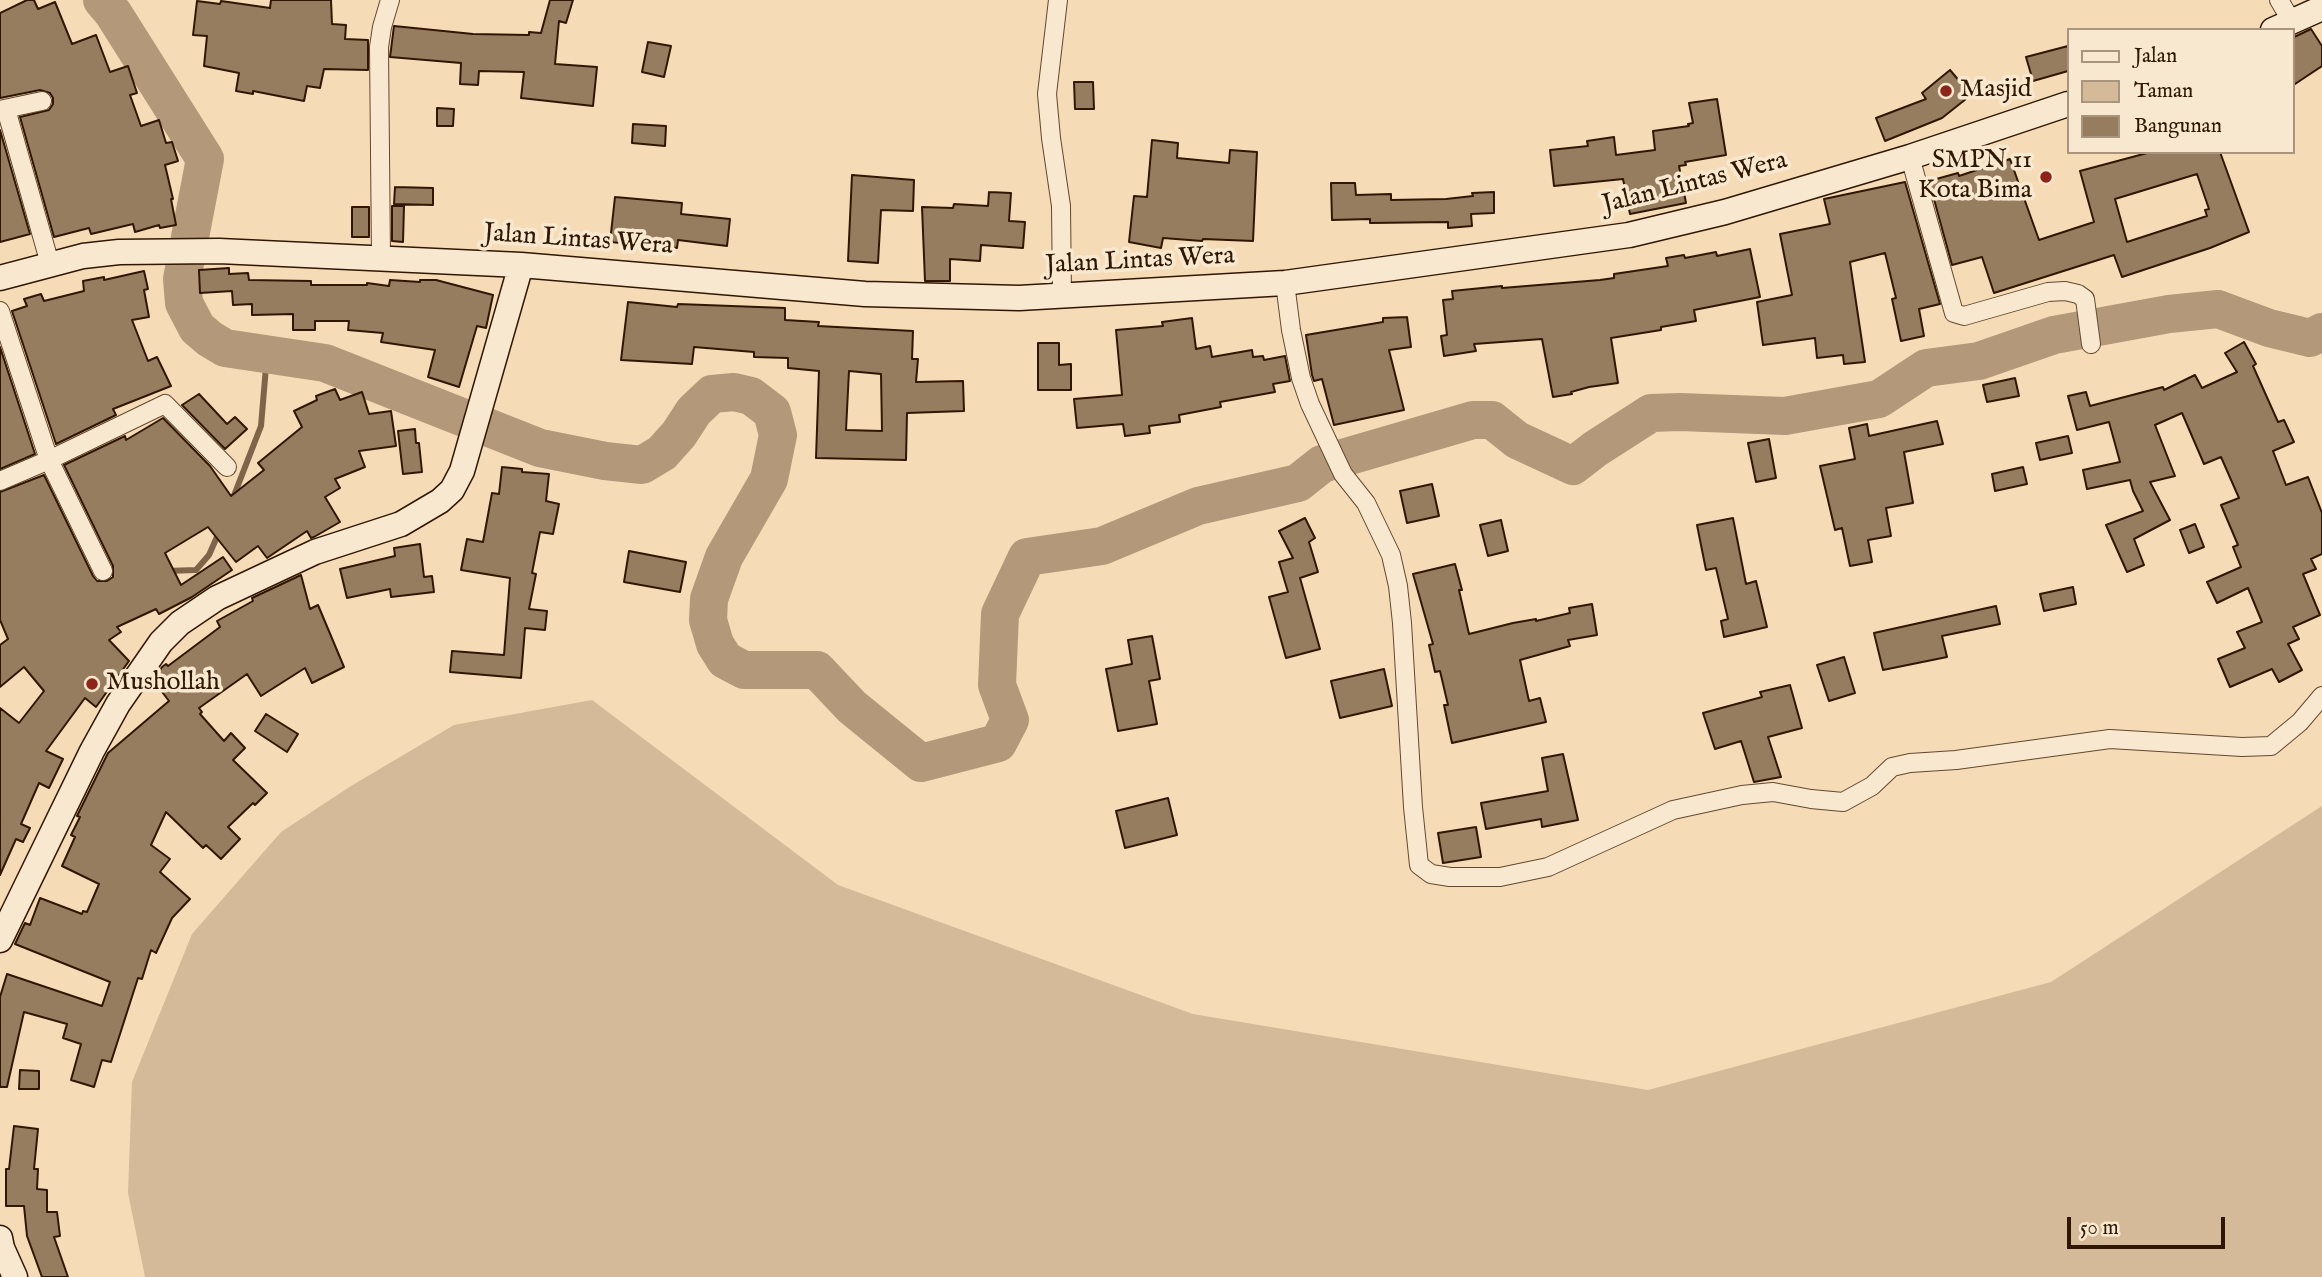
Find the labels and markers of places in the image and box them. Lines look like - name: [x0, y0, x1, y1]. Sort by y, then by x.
- place label: Masjid: [1960, 75, 2032, 107]
- marker: Masjid: [1938, 83, 1954, 99]
- place label: SMPN 11 Kota Bima: [1918, 146, 2032, 208]
- marker: SMPN 11 Kota Bima: [2038, 169, 2054, 185]
- place label: Mushollah: [106, 668, 220, 700]
- marker: Mushollah: [84, 676, 100, 692]

